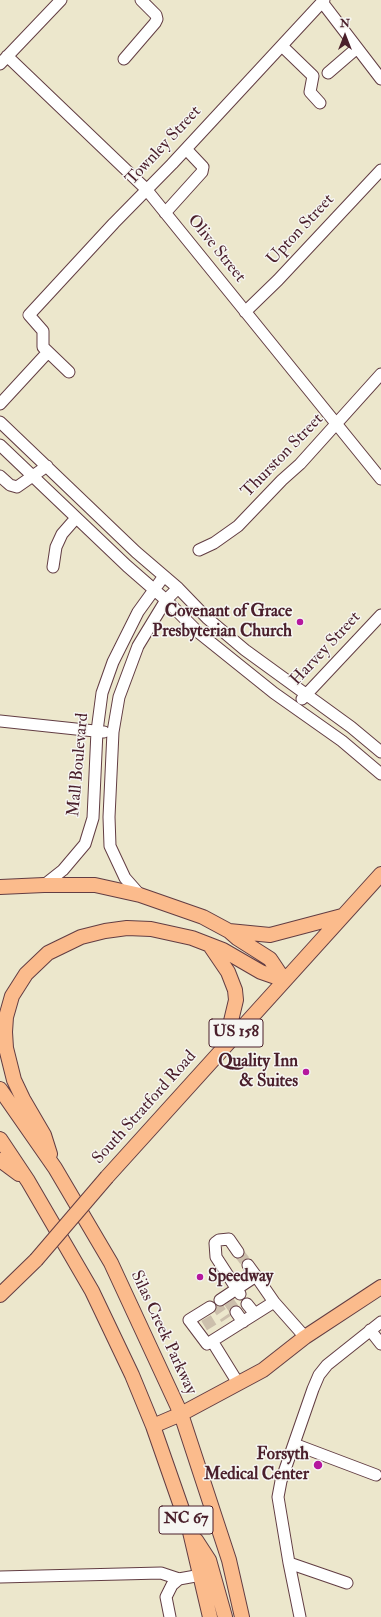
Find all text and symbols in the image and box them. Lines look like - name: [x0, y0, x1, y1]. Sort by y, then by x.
- north arrow: [325, 16, 365, 56]
- text: N: [340, 17, 350, 30]
- street label: Townley Street: [122, 102, 206, 190]
- street label: Upton Street: [263, 190, 339, 270]
- street label: Olive Street: [182, 211, 250, 287]
- street label: Thurston Street: [238, 410, 328, 502]
- place label: Covenant of Grace Presbyterian Church: [152, 602, 292, 642]
- street label: Harvey Street: [287, 608, 365, 690]
- marker: Covenant of Grace Presbyterian Church: [295, 617, 305, 627]
- street label: Mall Boulevard: [64, 712, 94, 818]
- road number: US 158: [209, 1019, 263, 1047]
- street label: South Stratford Road: [89, 1047, 201, 1169]
- place label: Quality Inn & Suites: [218, 1052, 298, 1092]
- marker: Quality Inn & Suites: [301, 1067, 311, 1077]
- place label: Speedway: [208, 1267, 273, 1287]
- street label: Silas Creek Parkway: [125, 1268, 201, 1398]
- marker: Speedway: [195, 1272, 205, 1282]
- place label: Forsyth Medical Center: [204, 1445, 309, 1485]
- marker: Forsyth Medical Center: [312, 1459, 324, 1471]
- road number: NC 67: [159, 1506, 213, 1534]

